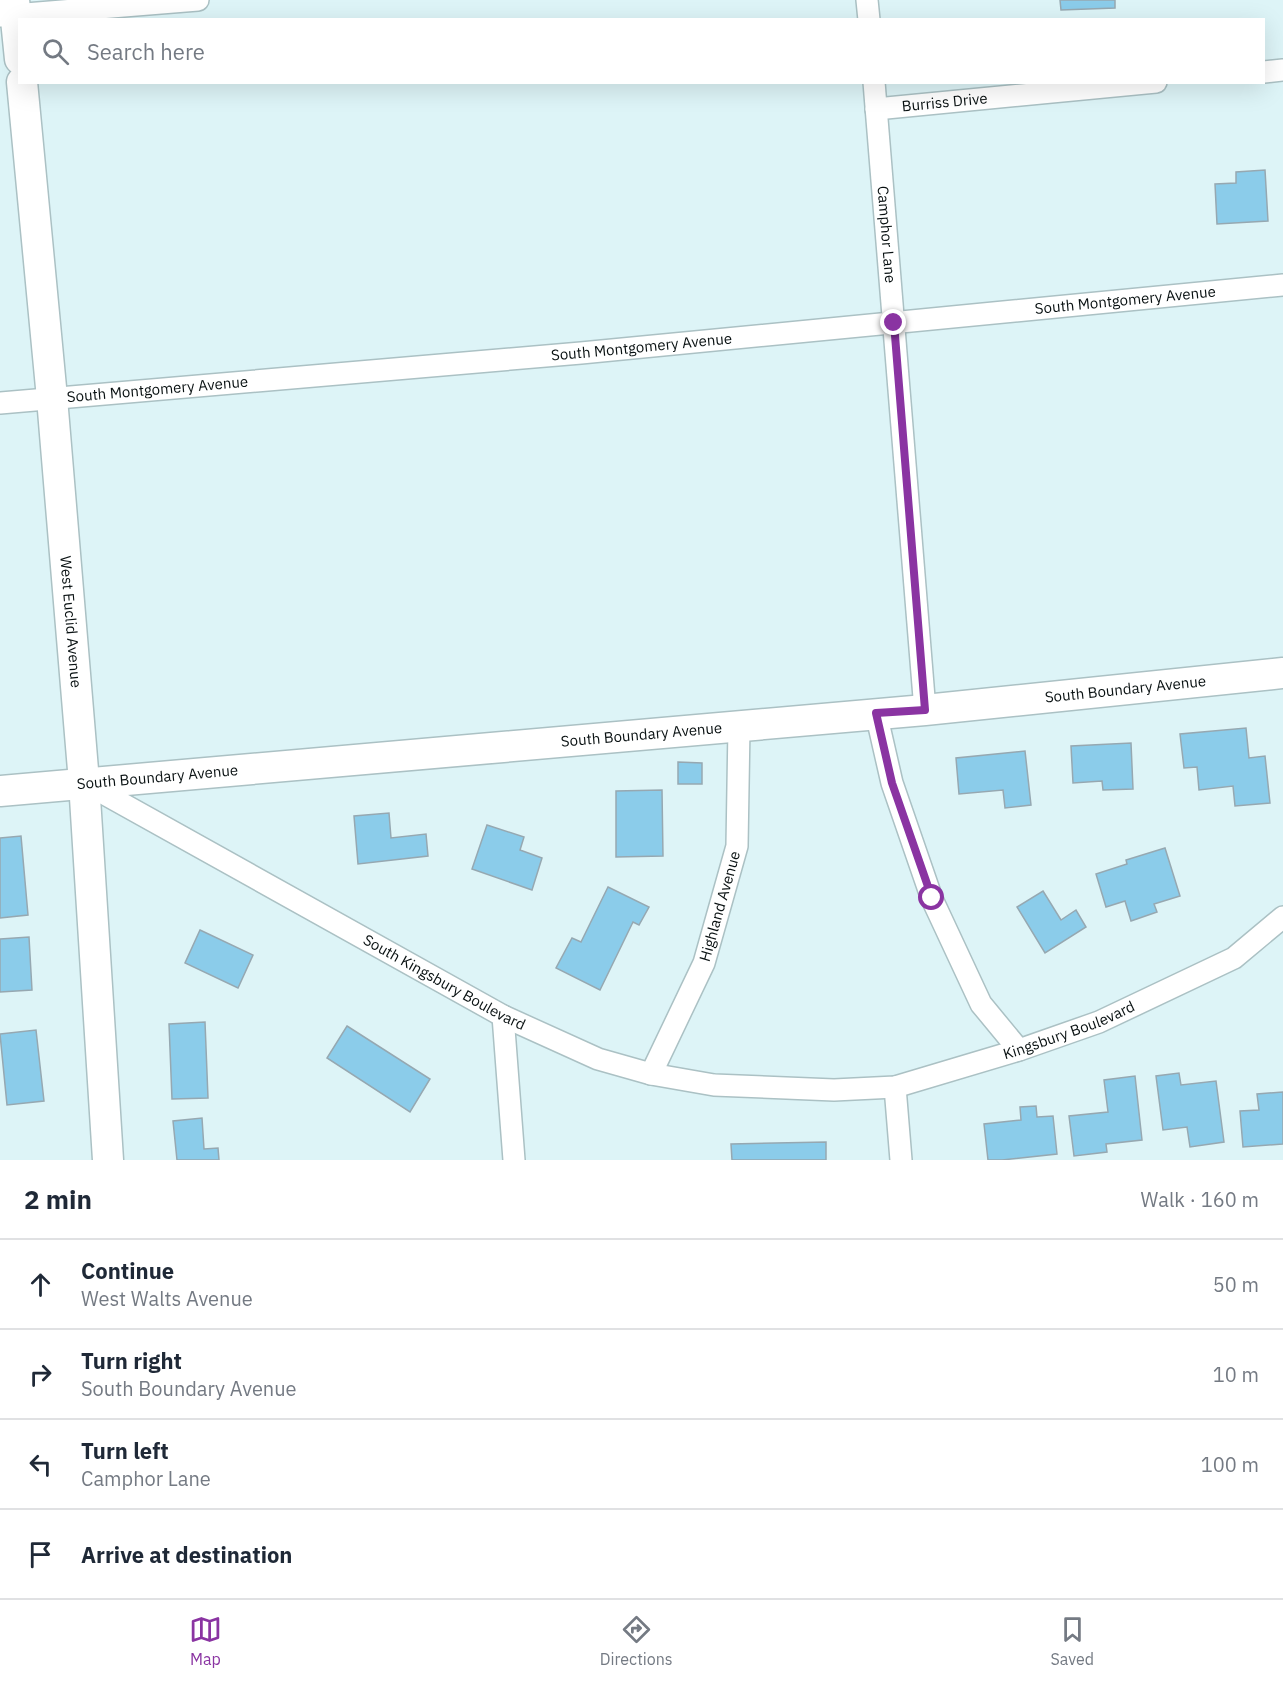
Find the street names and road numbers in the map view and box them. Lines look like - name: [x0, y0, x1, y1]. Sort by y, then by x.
- street label: Burriss Drive: [901, 88, 988, 115]
- street label: Camphor Lane: [873, 185, 900, 284]
- street label: South Montgomery Avenue: [1034, 282, 1217, 318]
- street label: South Montgomery Avenue: [550, 328, 733, 365]
- street label: South Montgomery Avenue: [66, 372, 249, 406]
- street label: West Euclid Avenue: [56, 555, 86, 689]
- street label: South Boundary Avenue: [1044, 671, 1207, 707]
- street label: South Boundary Avenue: [560, 718, 723, 751]
- street label: South Boundary Avenue: [76, 760, 239, 793]
- street label: Highland Avenue: [695, 849, 744, 963]
- street label: South Kingsbury Boulevard: [360, 930, 529, 1034]
- street label: Kingsbury Boulevard: [1001, 996, 1138, 1063]

